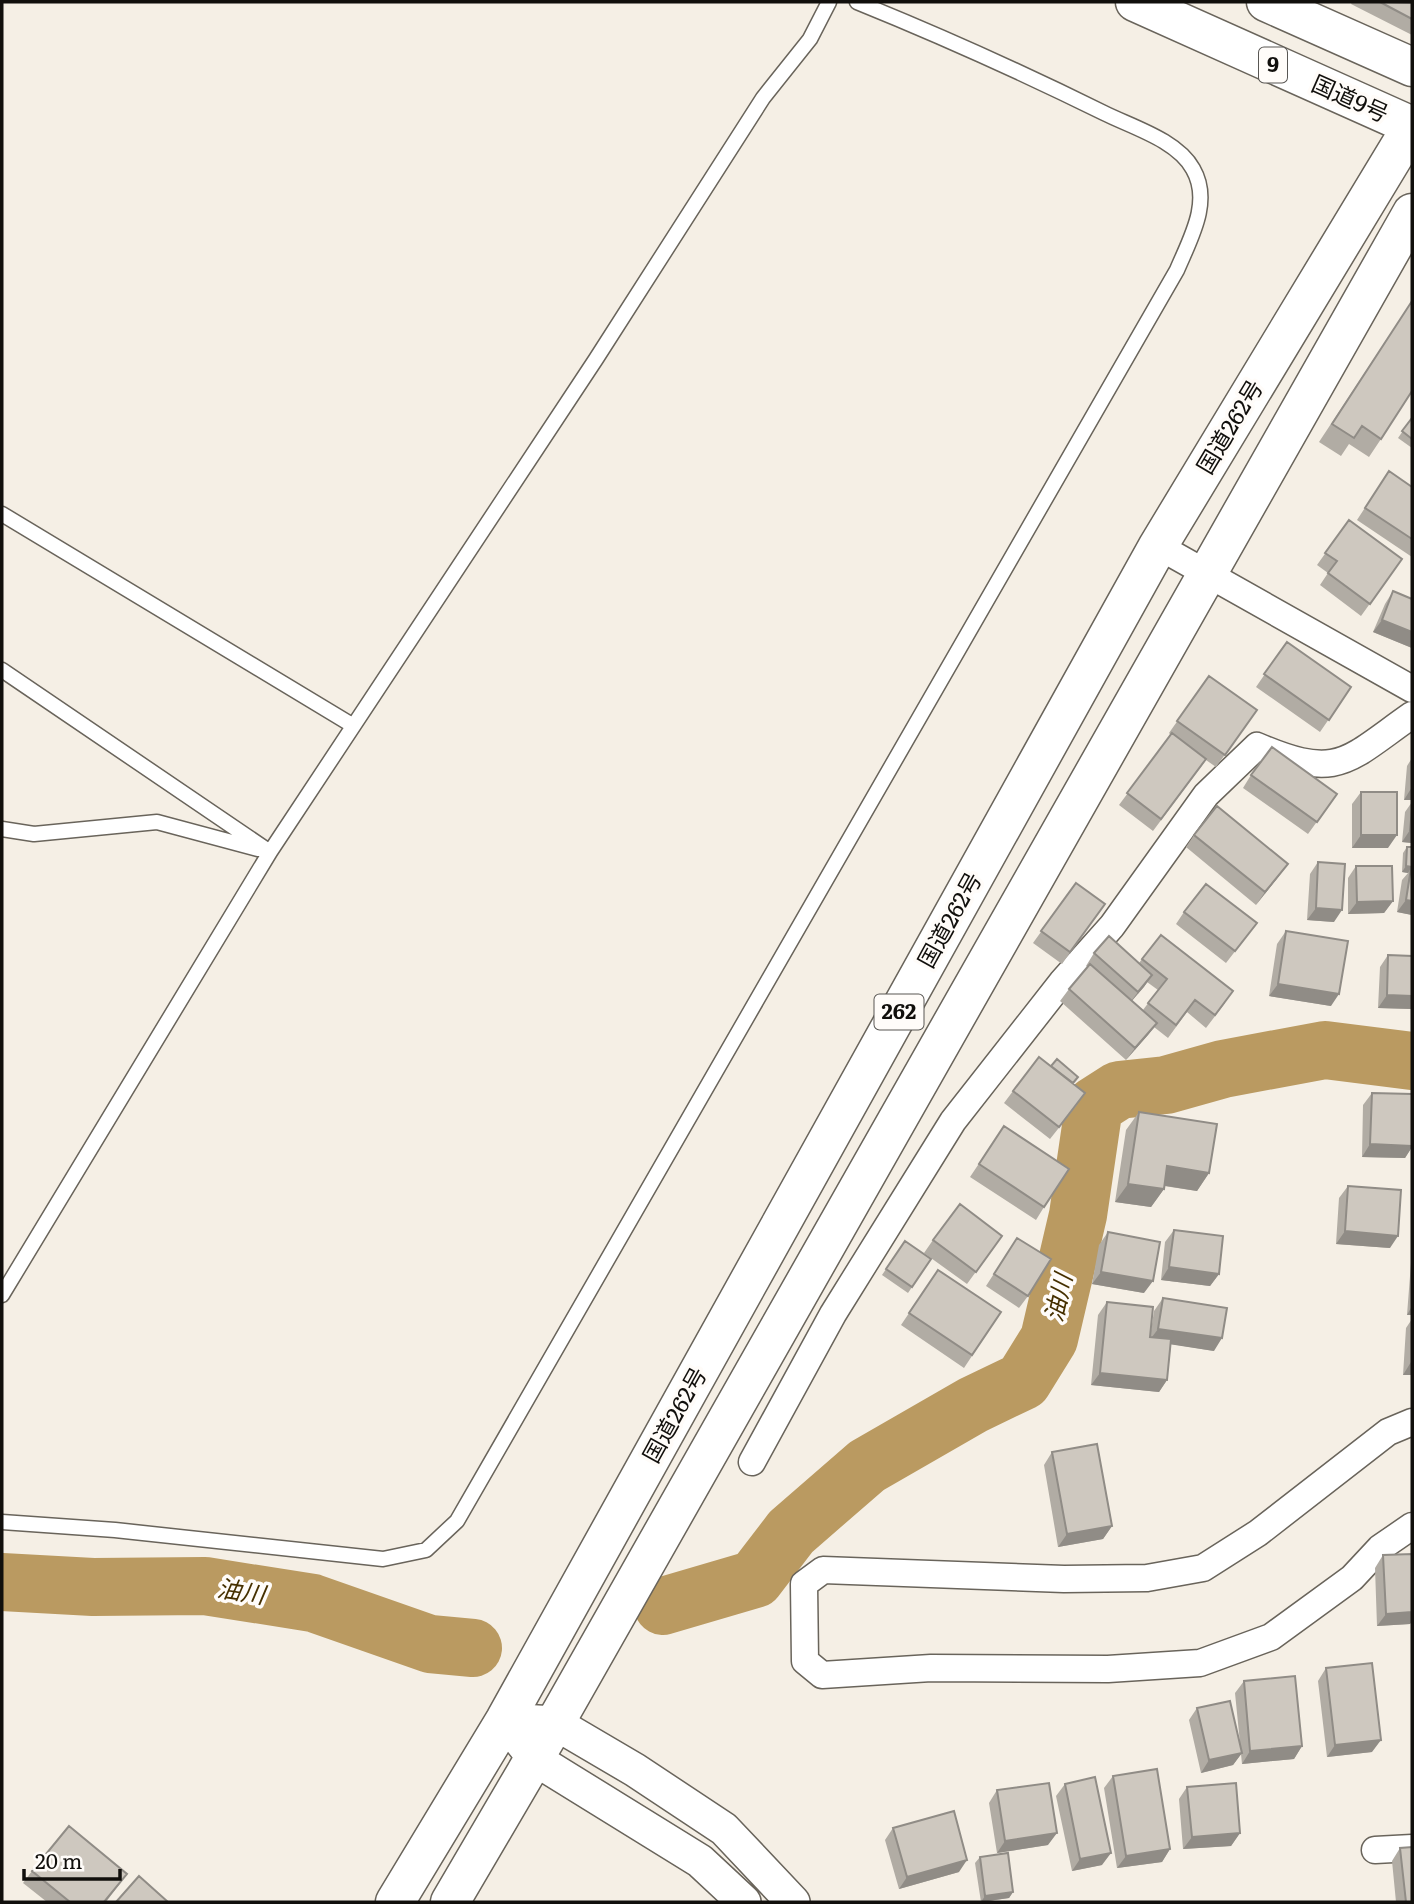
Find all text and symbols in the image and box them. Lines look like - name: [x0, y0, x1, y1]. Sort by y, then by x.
- road number: 9: [1259, 48, 1287, 82]
- street label: 国道9号: [1307, 65, 1395, 129]
- street label: 国道262号: [1187, 372, 1270, 480]
- street label: 国道262号: [908, 865, 988, 973]
- road number: 262: [874, 995, 923, 1030]
- water label: 油川: [1034, 1267, 1080, 1325]
- street label: 国道262号: [633, 1360, 713, 1468]
- water label: 油川: [215, 1568, 271, 1611]
- scale bar: [24, 1838, 121, 1882]
- text: 20 m: [35, 1844, 82, 1875]

